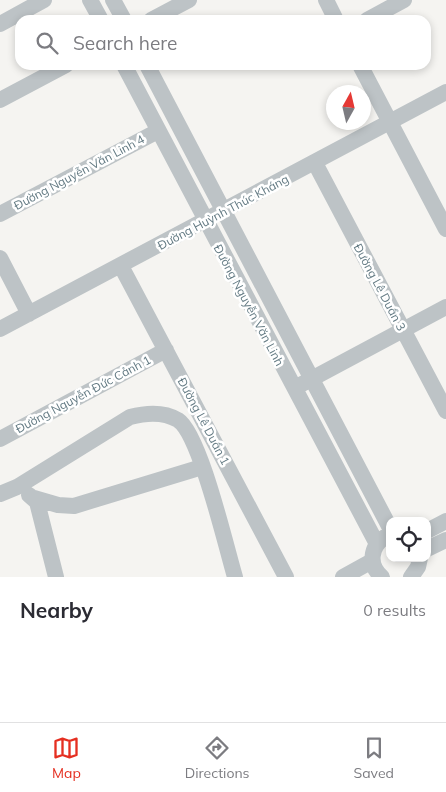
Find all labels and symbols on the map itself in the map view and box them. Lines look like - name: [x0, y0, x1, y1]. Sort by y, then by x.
- north arrow: [326, 85, 371, 130]
- street label: Đường Nguyễn Văn Linh 4: [11, 131, 147, 213]
- street label: Đường Huỳnh Thúc Kháng: [155, 171, 291, 253]
- street label: Đường Lê Duẩn 3: [351, 241, 409, 333]
- street label: Đường Nguyễn Văn Linh: [211, 242, 287, 368]
- street label: Đường Nguyễn Đức Cảnh 1: [13, 352, 153, 436]
- street label: Đường Lê Duẩn 1: [175, 375, 233, 467]

